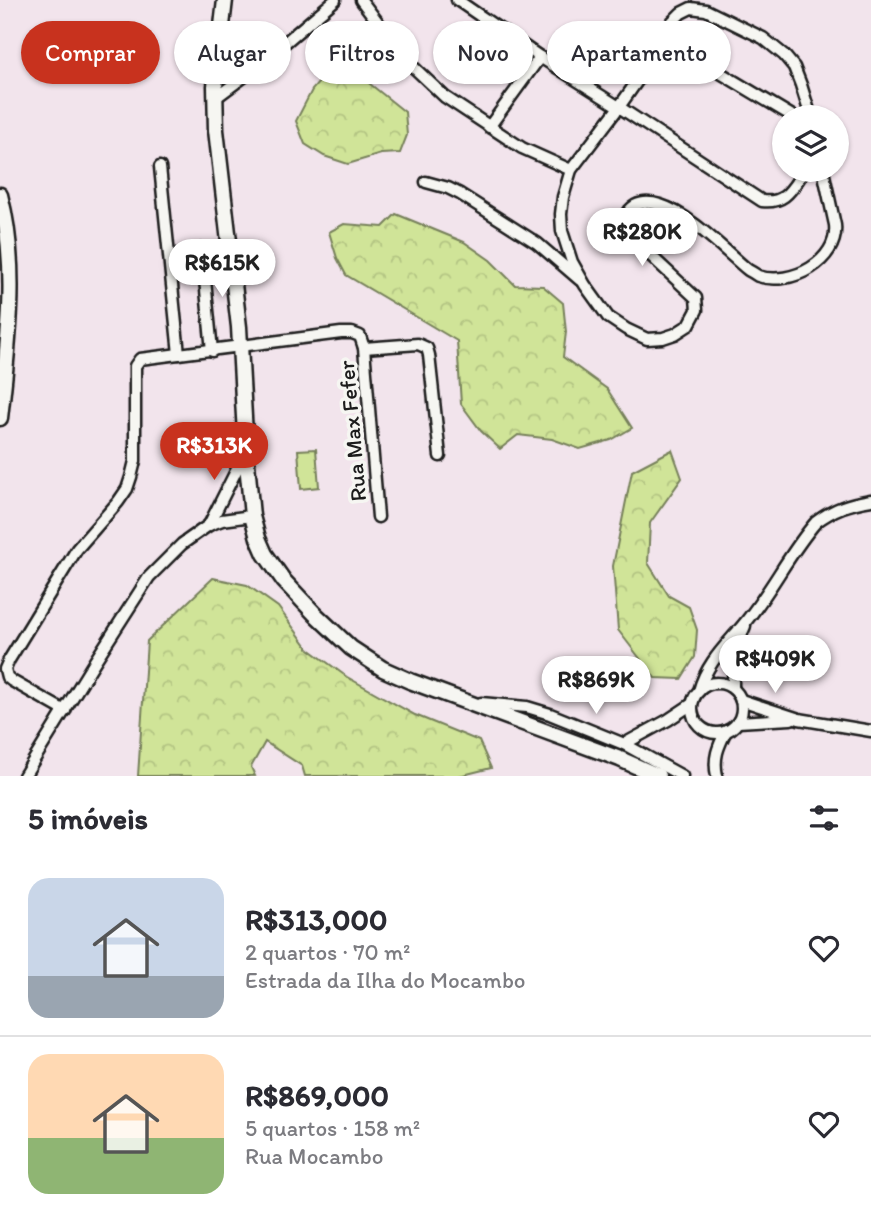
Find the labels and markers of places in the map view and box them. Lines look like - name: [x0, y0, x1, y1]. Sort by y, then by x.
- pin: R$280K: [585, 208, 699, 268]
- pin: R$615K: [165, 240, 279, 299]
- pin: R$313K: [157, 422, 271, 482]
- pin: R$409K: [718, 636, 832, 695]
- pin: R$869K: [539, 656, 653, 716]

